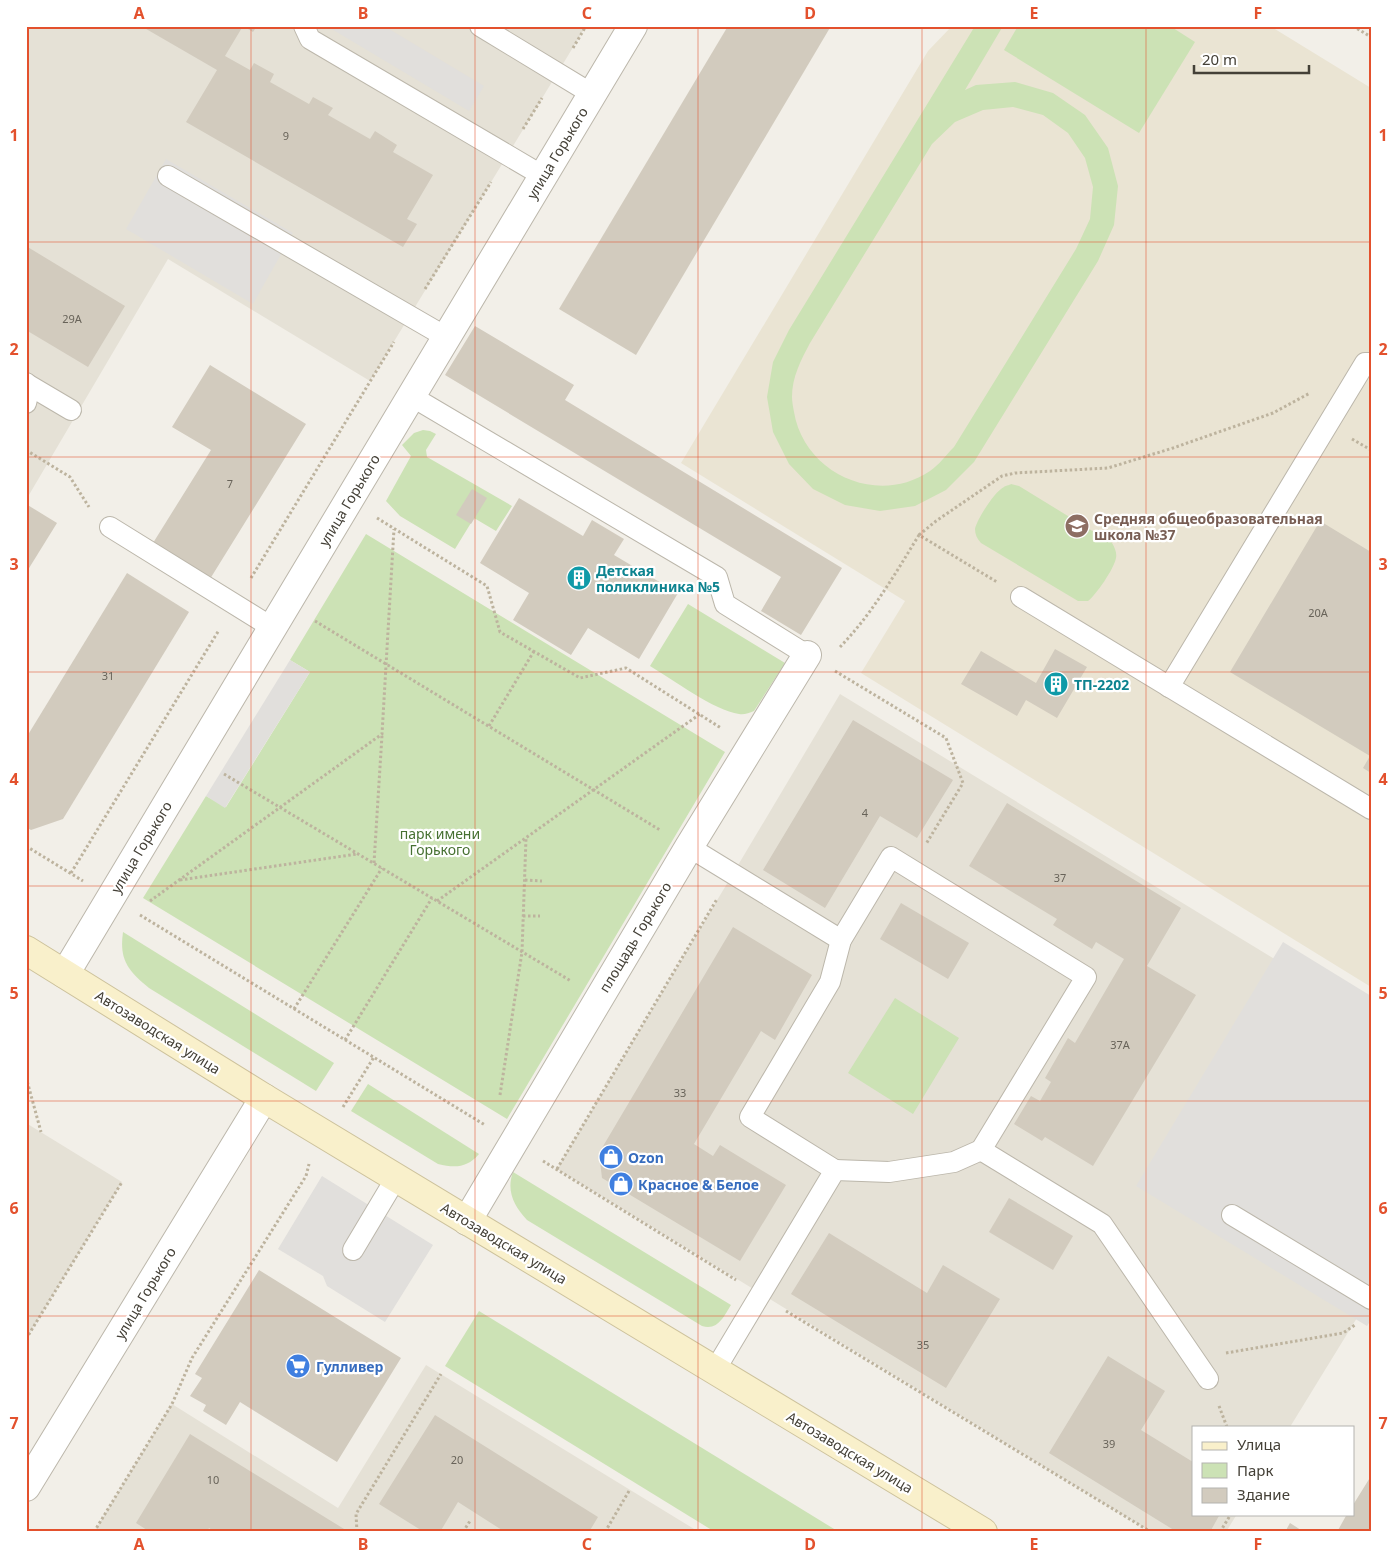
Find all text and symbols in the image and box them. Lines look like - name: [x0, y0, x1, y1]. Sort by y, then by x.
- text: A: [133, 2, 145, 24]
- text: B: [358, 2, 368, 24]
- text: C: [582, 2, 592, 24]
- text: D: [804, 2, 816, 24]
- text: E: [1030, 2, 1039, 24]
- text: F: [1254, 2, 1262, 24]
- scale bar: [1194, 42, 1310, 74]
- text: 20 m: [1202, 49, 1237, 69]
- street label: улица Горького: [522, 103, 592, 203]
- text: 1: [9, 124, 19, 146]
- text: 1: [1378, 124, 1388, 146]
- house number: 9: [283, 128, 289, 143]
- house number: 29А: [62, 311, 83, 326]
- text: 2: [9, 338, 19, 360]
- text: 2: [1378, 338, 1388, 360]
- street label: улица Горького: [314, 450, 384, 550]
- house number: 7: [227, 476, 233, 491]
- place label: Средняя общеобразовательная школа №37: [1094, 509, 1323, 544]
- school or university icon: Средняя общеобразовательная школа №37: [1064, 513, 1090, 539]
- text: 3: [9, 553, 19, 575]
- text: 3: [1378, 553, 1388, 575]
- place label: Детская поликлиника №5: [596, 561, 720, 596]
- building icon: Детская поликлиника №5: [566, 565, 592, 591]
- house number: 20А: [1308, 605, 1329, 620]
- house number: 31: [102, 668, 114, 683]
- building icon: ТП-2202: [1043, 671, 1069, 697]
- place label: ТП-2202: [1074, 675, 1129, 694]
- text: 4: [9, 768, 19, 790]
- text: 4: [1378, 768, 1388, 790]
- street label: улица Горького: [106, 797, 176, 897]
- house number: 4: [862, 805, 869, 820]
- park label: парк имени Горького: [400, 824, 480, 859]
- house number: 37: [1054, 870, 1066, 885]
- street label: площадь Горького: [594, 878, 676, 996]
- text: 5: [9, 982, 19, 1004]
- text: 5: [1378, 982, 1388, 1004]
- street label: Автозаводская улица: [92, 986, 224, 1078]
- house number: 37А: [1110, 1037, 1131, 1052]
- house number: 33: [674, 1085, 686, 1100]
- shop icon: Ozon: [598, 1144, 624, 1170]
- place label: Ozon: [628, 1148, 664, 1167]
- shop icon: Красное & Белое: [608, 1171, 634, 1197]
- place label: Красное & Белое: [638, 1175, 759, 1194]
- text: 6: [9, 1197, 19, 1219]
- text: 6: [1378, 1197, 1388, 1219]
- street label: Автозаводская улица: [437, 1198, 571, 1288]
- street label: улица Горького: [110, 1243, 180, 1343]
- house number: 35: [917, 1337, 929, 1352]
- supermarket icon: Гулливер: [285, 1353, 311, 1379]
- place label: Гулливер: [316, 1357, 383, 1376]
- street label: Автозаводская улица: [783, 1407, 917, 1497]
- text: 7: [9, 1412, 19, 1434]
- text: 7: [1378, 1412, 1388, 1434]
- legend: [1192, 1426, 1354, 1516]
- text: Улица: [1237, 1434, 1281, 1454]
- house number: 39: [1103, 1436, 1115, 1451]
- house number: 20: [451, 1452, 463, 1467]
- text: Парк: [1237, 1460, 1273, 1480]
- house number: 10: [207, 1472, 219, 1487]
- text: Здание: [1237, 1484, 1290, 1504]
- text: A: [133, 1533, 145, 1555]
- text: B: [358, 1533, 368, 1555]
- text: C: [582, 1533, 592, 1555]
- text: D: [804, 1533, 816, 1555]
- text: E: [1030, 1533, 1039, 1555]
- text: F: [1254, 1533, 1262, 1555]

